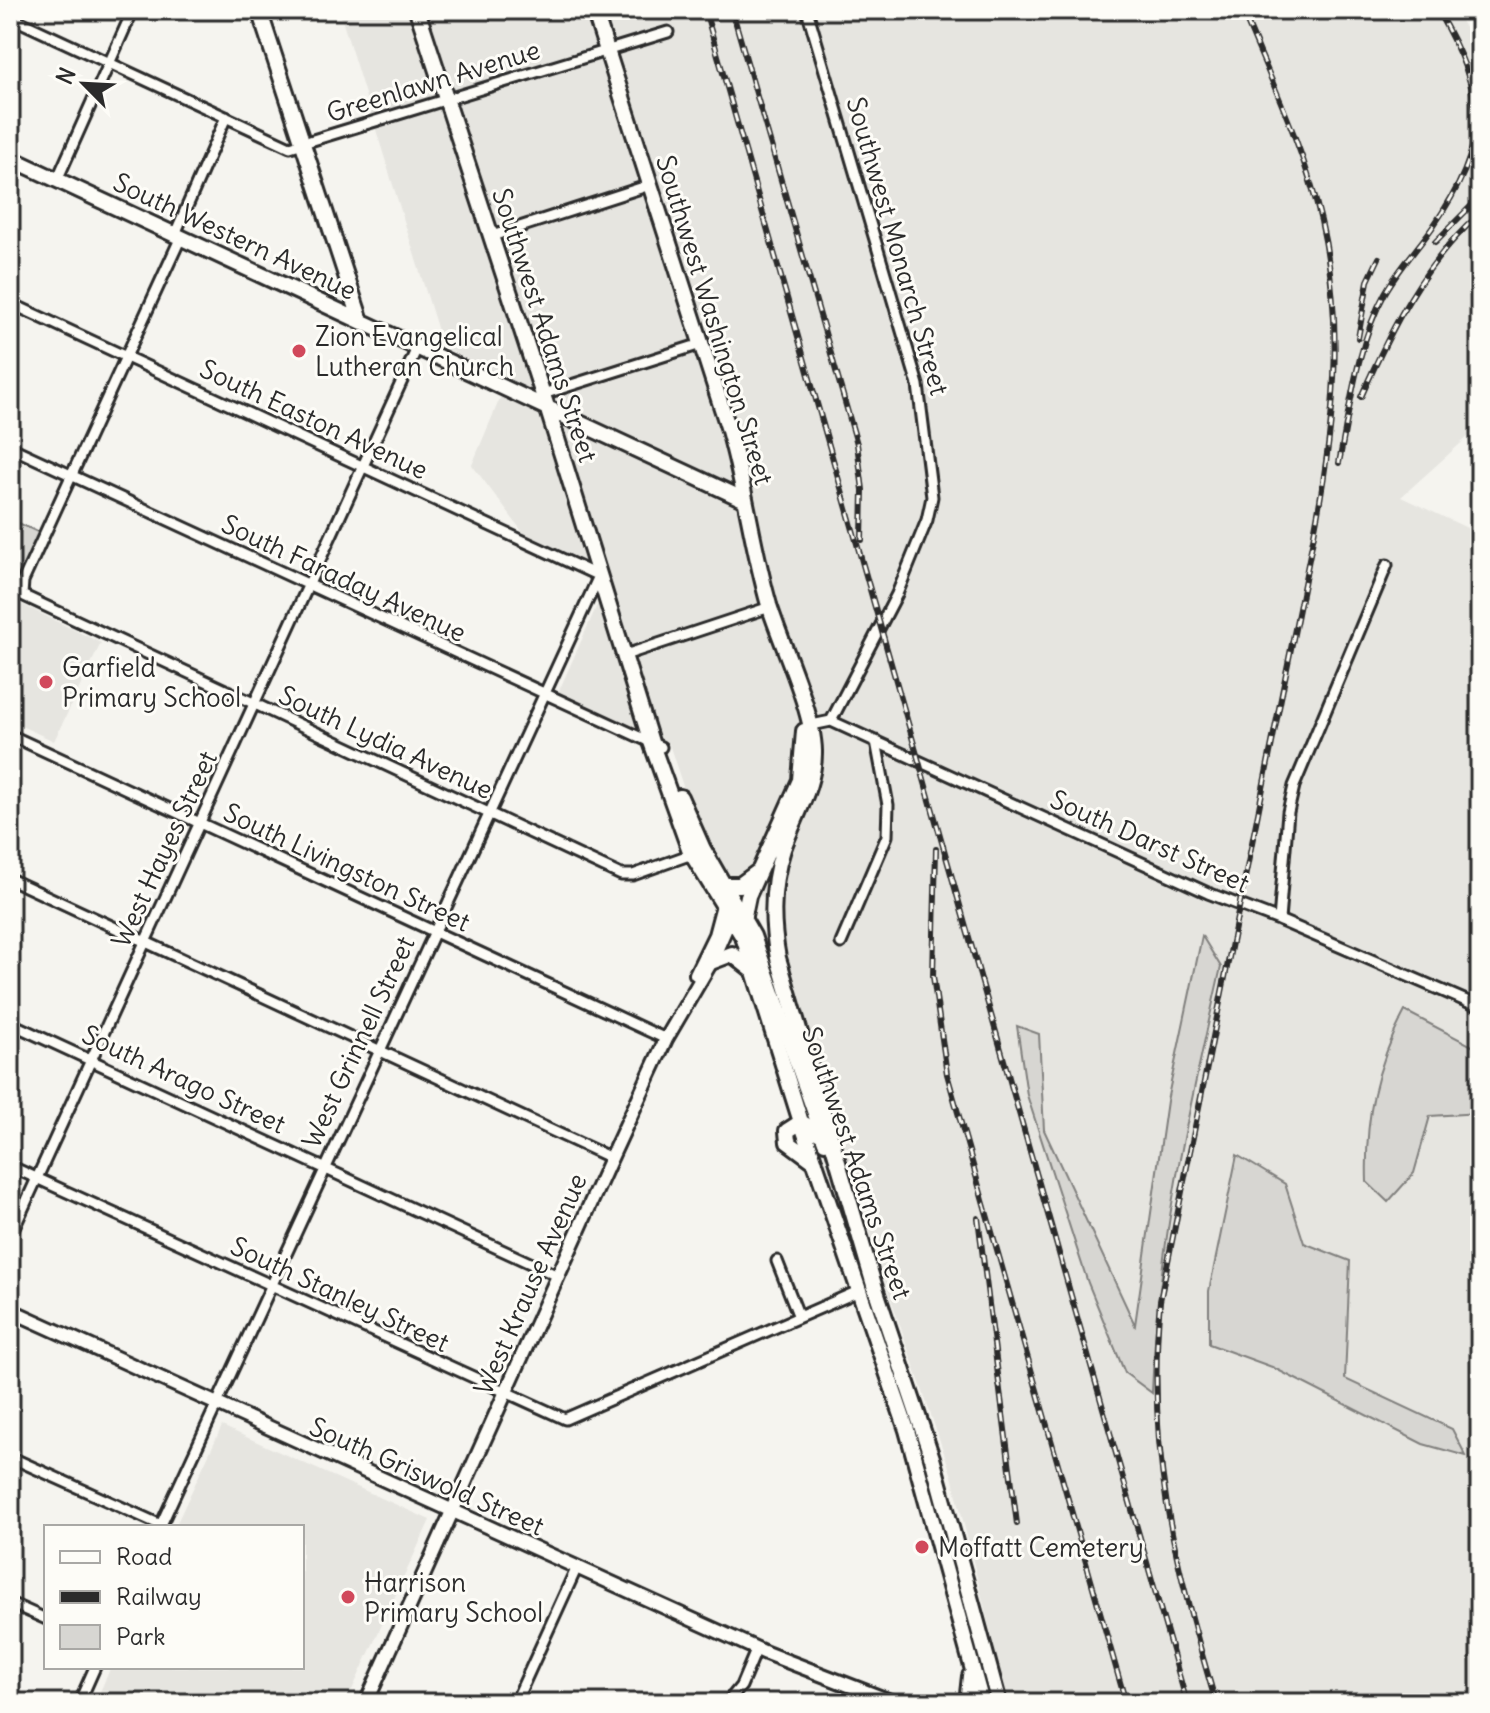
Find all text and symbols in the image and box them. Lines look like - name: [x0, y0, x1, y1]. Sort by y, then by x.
- street label: Greenlawn Avenue: [322, 33, 544, 129]
- north arrow: [44, 44, 124, 124]
- text: N: [50, 63, 82, 89]
- street label: Southwest Monarch Street: [840, 93, 956, 399]
- street label: Southwest Washington Street: [649, 151, 781, 489]
- street label: South Western Avenue: [108, 165, 362, 307]
- street label: Southwest Adams Street: [485, 184, 605, 466]
- place label: Zion Evangelical Lutheran Church: [315, 320, 514, 383]
- marker: Zion Evangelical Lutheran Church: [290, 342, 308, 360]
- street label: South Easton Avenue: [195, 352, 433, 486]
- street label: South Faraday Avenue: [217, 507, 471, 649]
- place label: Garfield Primary School: [62, 651, 241, 714]
- marker: Garfield Primary School: [37, 673, 55, 691]
- street label: South Lydia Avenue: [274, 678, 498, 806]
- street label: West Hayes Street: [104, 745, 224, 953]
- street label: South Darst Street: [1045, 782, 1255, 900]
- street label: South Livingston Street: [219, 795, 476, 939]
- street label: West Grinnell Street: [294, 931, 422, 1153]
- street label: South Arago Street: [77, 1017, 291, 1141]
- street label: Southwest Adams Street: [795, 1022, 919, 1304]
- street label: West Krause Avenue: [466, 1168, 594, 1400]
- street label: South Stanley Street: [226, 1229, 455, 1359]
- street label: South Griswold Street: [305, 1409, 549, 1543]
- legend: [44, 1525, 304, 1669]
- place label: Moffatt Cemetery: [938, 1531, 1144, 1564]
- marker: Moffatt Cemetery: [913, 1538, 931, 1556]
- text: Road: [116, 1541, 172, 1571]
- place label: Harrison Primary School: [364, 1566, 543, 1629]
- text: Railway: [116, 1581, 202, 1611]
- marker: Harrison Primary School: [339, 1588, 357, 1606]
- text: Park: [116, 1621, 166, 1651]

